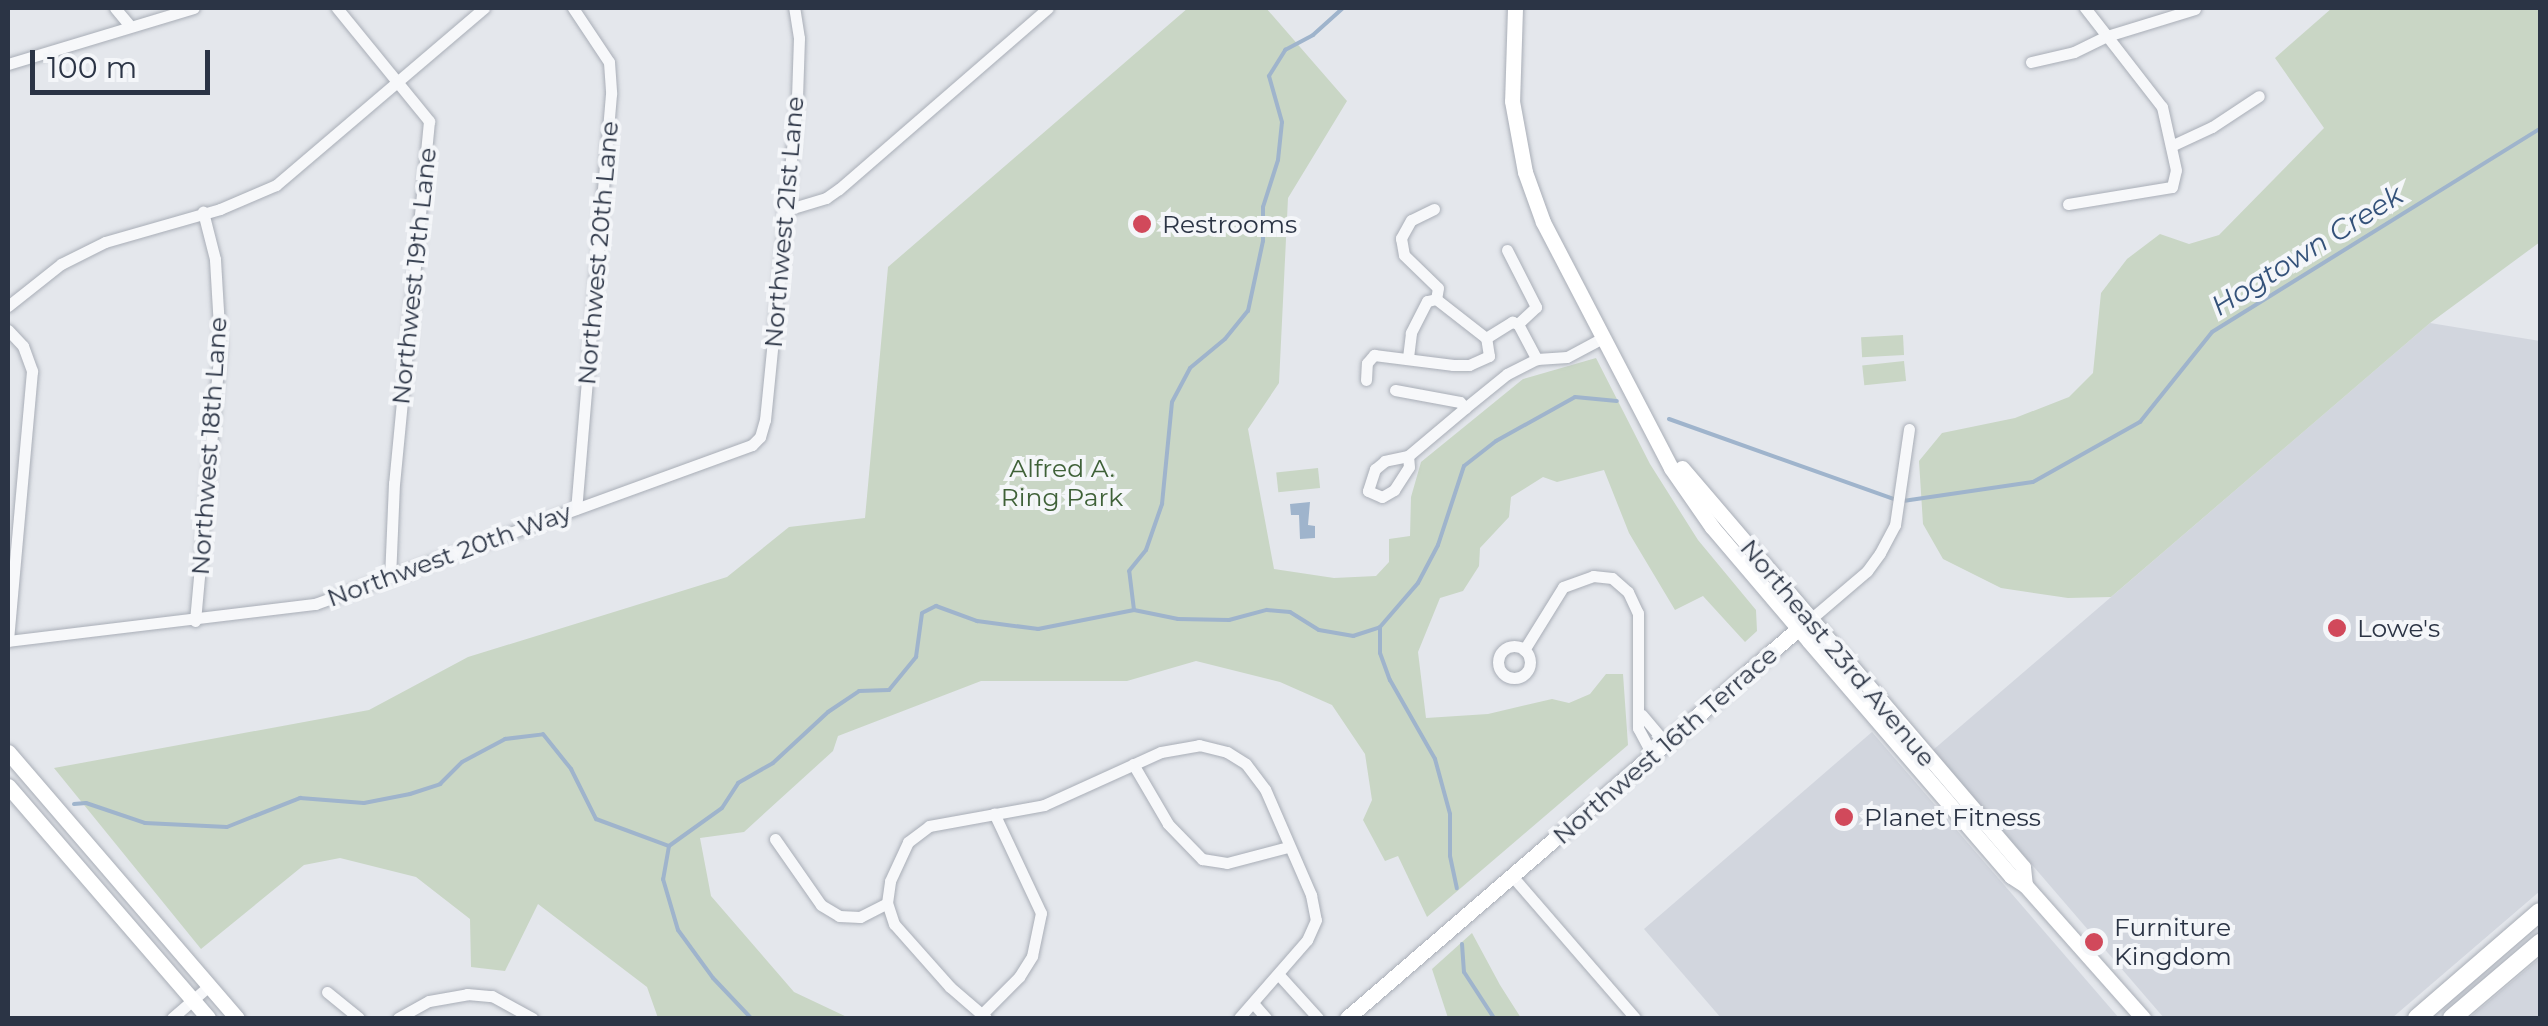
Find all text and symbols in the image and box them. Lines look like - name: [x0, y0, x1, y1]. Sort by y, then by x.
- scale bar: [35, 30, 215, 92]
- text: 100 m: [47, 49, 137, 86]
- street label: Northwest 21st Lane: [758, 95, 810, 349]
- street label: Northwest 20th Lane: [572, 120, 624, 386]
- street label: Northwest 19th Lane: [386, 146, 442, 406]
- water label: Hogtown Creek: [2205, 178, 2409, 322]
- place label: Restrooms: [1162, 209, 1297, 239]
- marker: Restrooms: [1131, 213, 1153, 235]
- street label: Northwest 18th Lane: [185, 316, 233, 576]
- park label: Alfred A. Ring Park: [1001, 454, 1123, 513]
- street label: Northwest 20th Way: [323, 497, 575, 613]
- street label: Northeast 23rd Avenue: [1734, 533, 1942, 773]
- place label: Lowe's: [2357, 613, 2440, 643]
- marker: Lowe's: [2326, 617, 2348, 639]
- street label: Northwest 16th Terrace: [1547, 639, 1783, 851]
- place label: Planet Fitness: [1864, 802, 2041, 832]
- marker: Planet Fitness: [1833, 806, 1855, 828]
- place label: Furniture Kingdom: [2114, 913, 2232, 972]
- marker: Furniture Kingdom: [2083, 931, 2105, 953]

